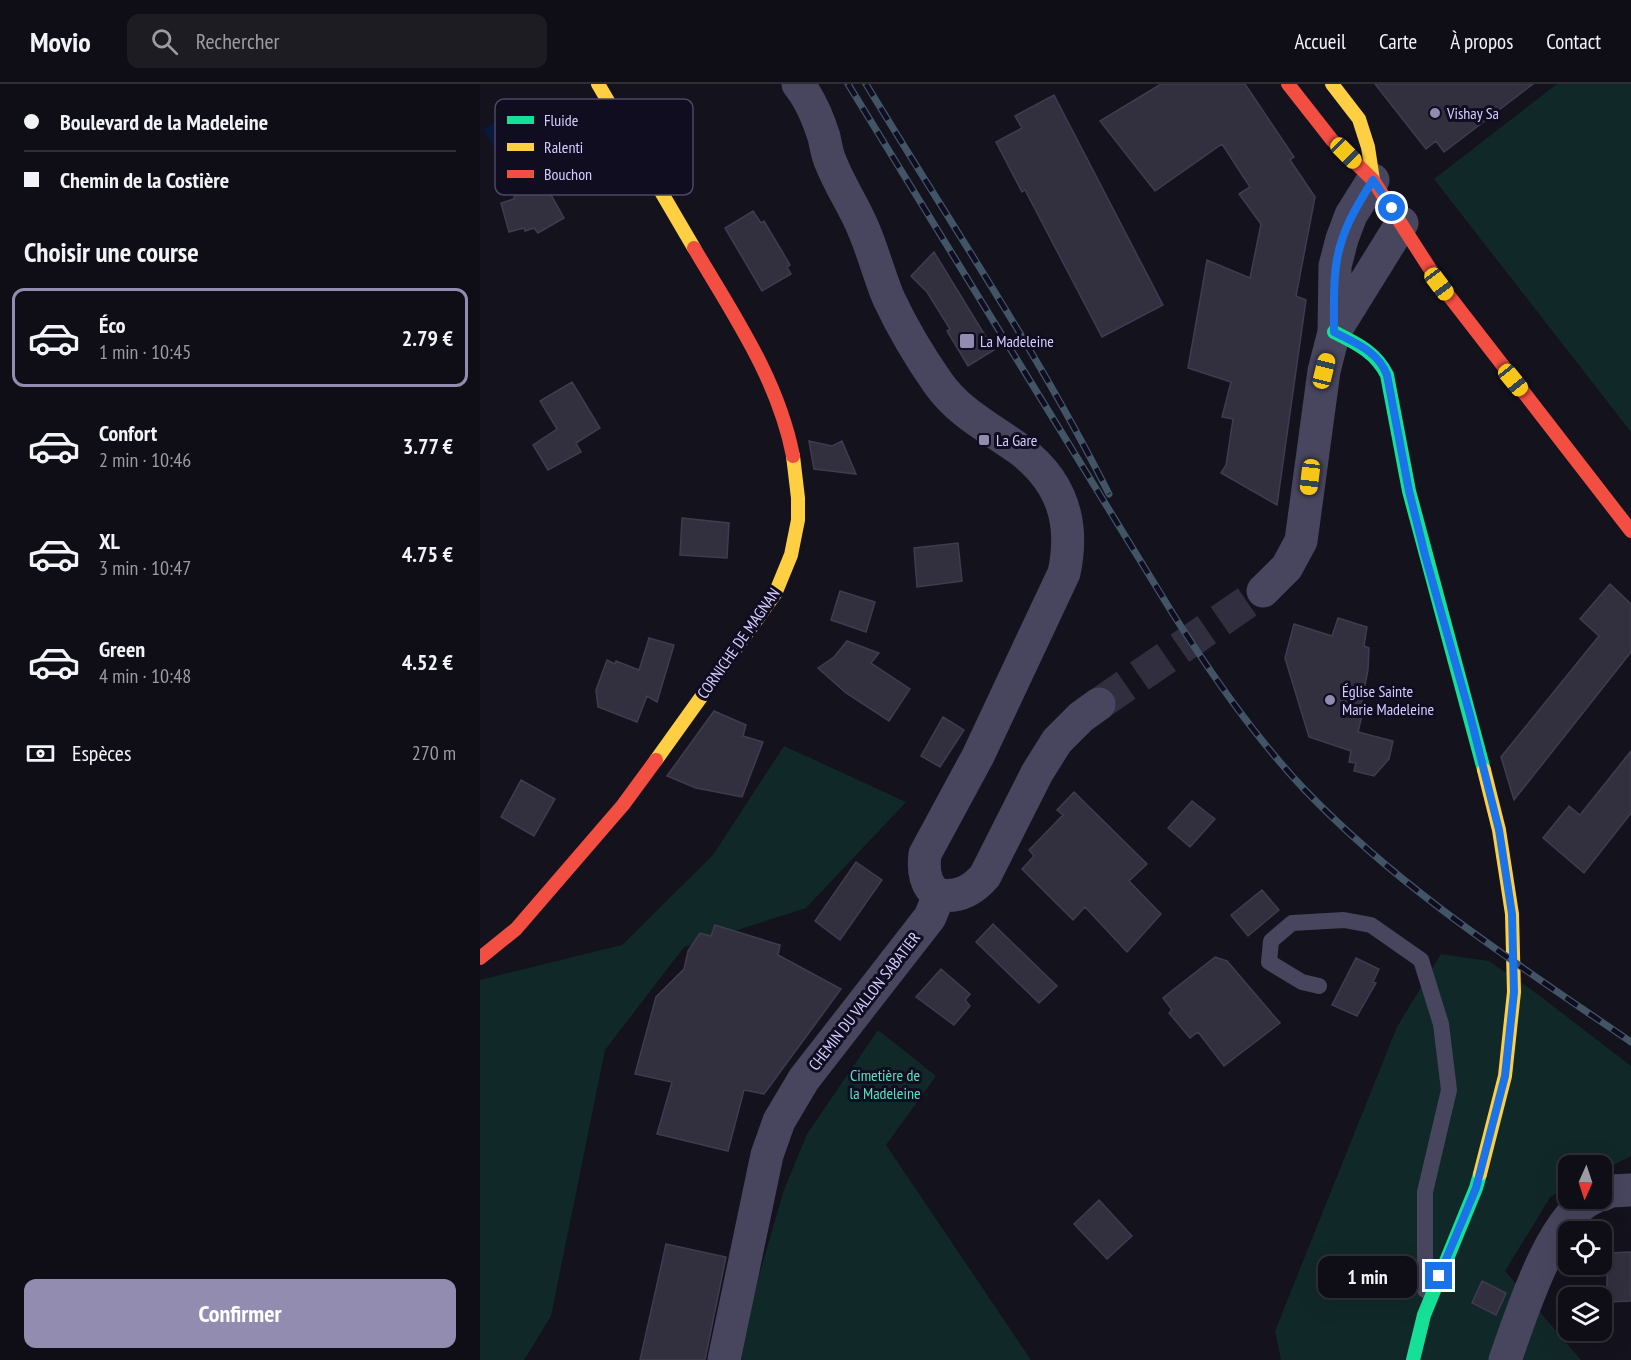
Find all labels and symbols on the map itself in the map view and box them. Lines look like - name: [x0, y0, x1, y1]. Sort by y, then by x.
- legend: [495, 99, 693, 195]
- place label: Vishay Sa: [1446, 103, 1499, 123]
- marker: Vishay Sa: [1428, 106, 1442, 120]
- text: Fluide: [544, 110, 578, 130]
- car: [1327, 134, 1365, 172]
- text: Ralenti: [544, 137, 583, 157]
- text: Bouchon: [544, 164, 592, 184]
- route start: [1378, 194, 1405, 221]
- car: [1421, 264, 1457, 304]
- place label: La Madeleine: [980, 331, 1054, 351]
- marker: La Madeleine: [958, 332, 976, 350]
- car: [1311, 351, 1337, 391]
- car: [1495, 360, 1531, 400]
- place label: La Gare: [996, 430, 1037, 450]
- marker: La Gare: [977, 433, 991, 447]
- car: [1299, 458, 1321, 496]
- street label: CORNICHE DE MAGNAN: [692, 584, 784, 702]
- place label: Église Sainte Marie Madeleine: [1342, 681, 1434, 719]
- marker: Église Sainte Marie Madeleine: [1323, 693, 1337, 707]
- street label: CHEMIN DU VALLON SABATIER: [804, 928, 924, 1074]
- park label: Cimetière de la Madeleine: [849, 1065, 921, 1103]
- north arrow: [1558, 1155, 1612, 1209]
- callout: 1 min: [1319, 1255, 1418, 1297]
- route end: [1425, 1262, 1452, 1289]

